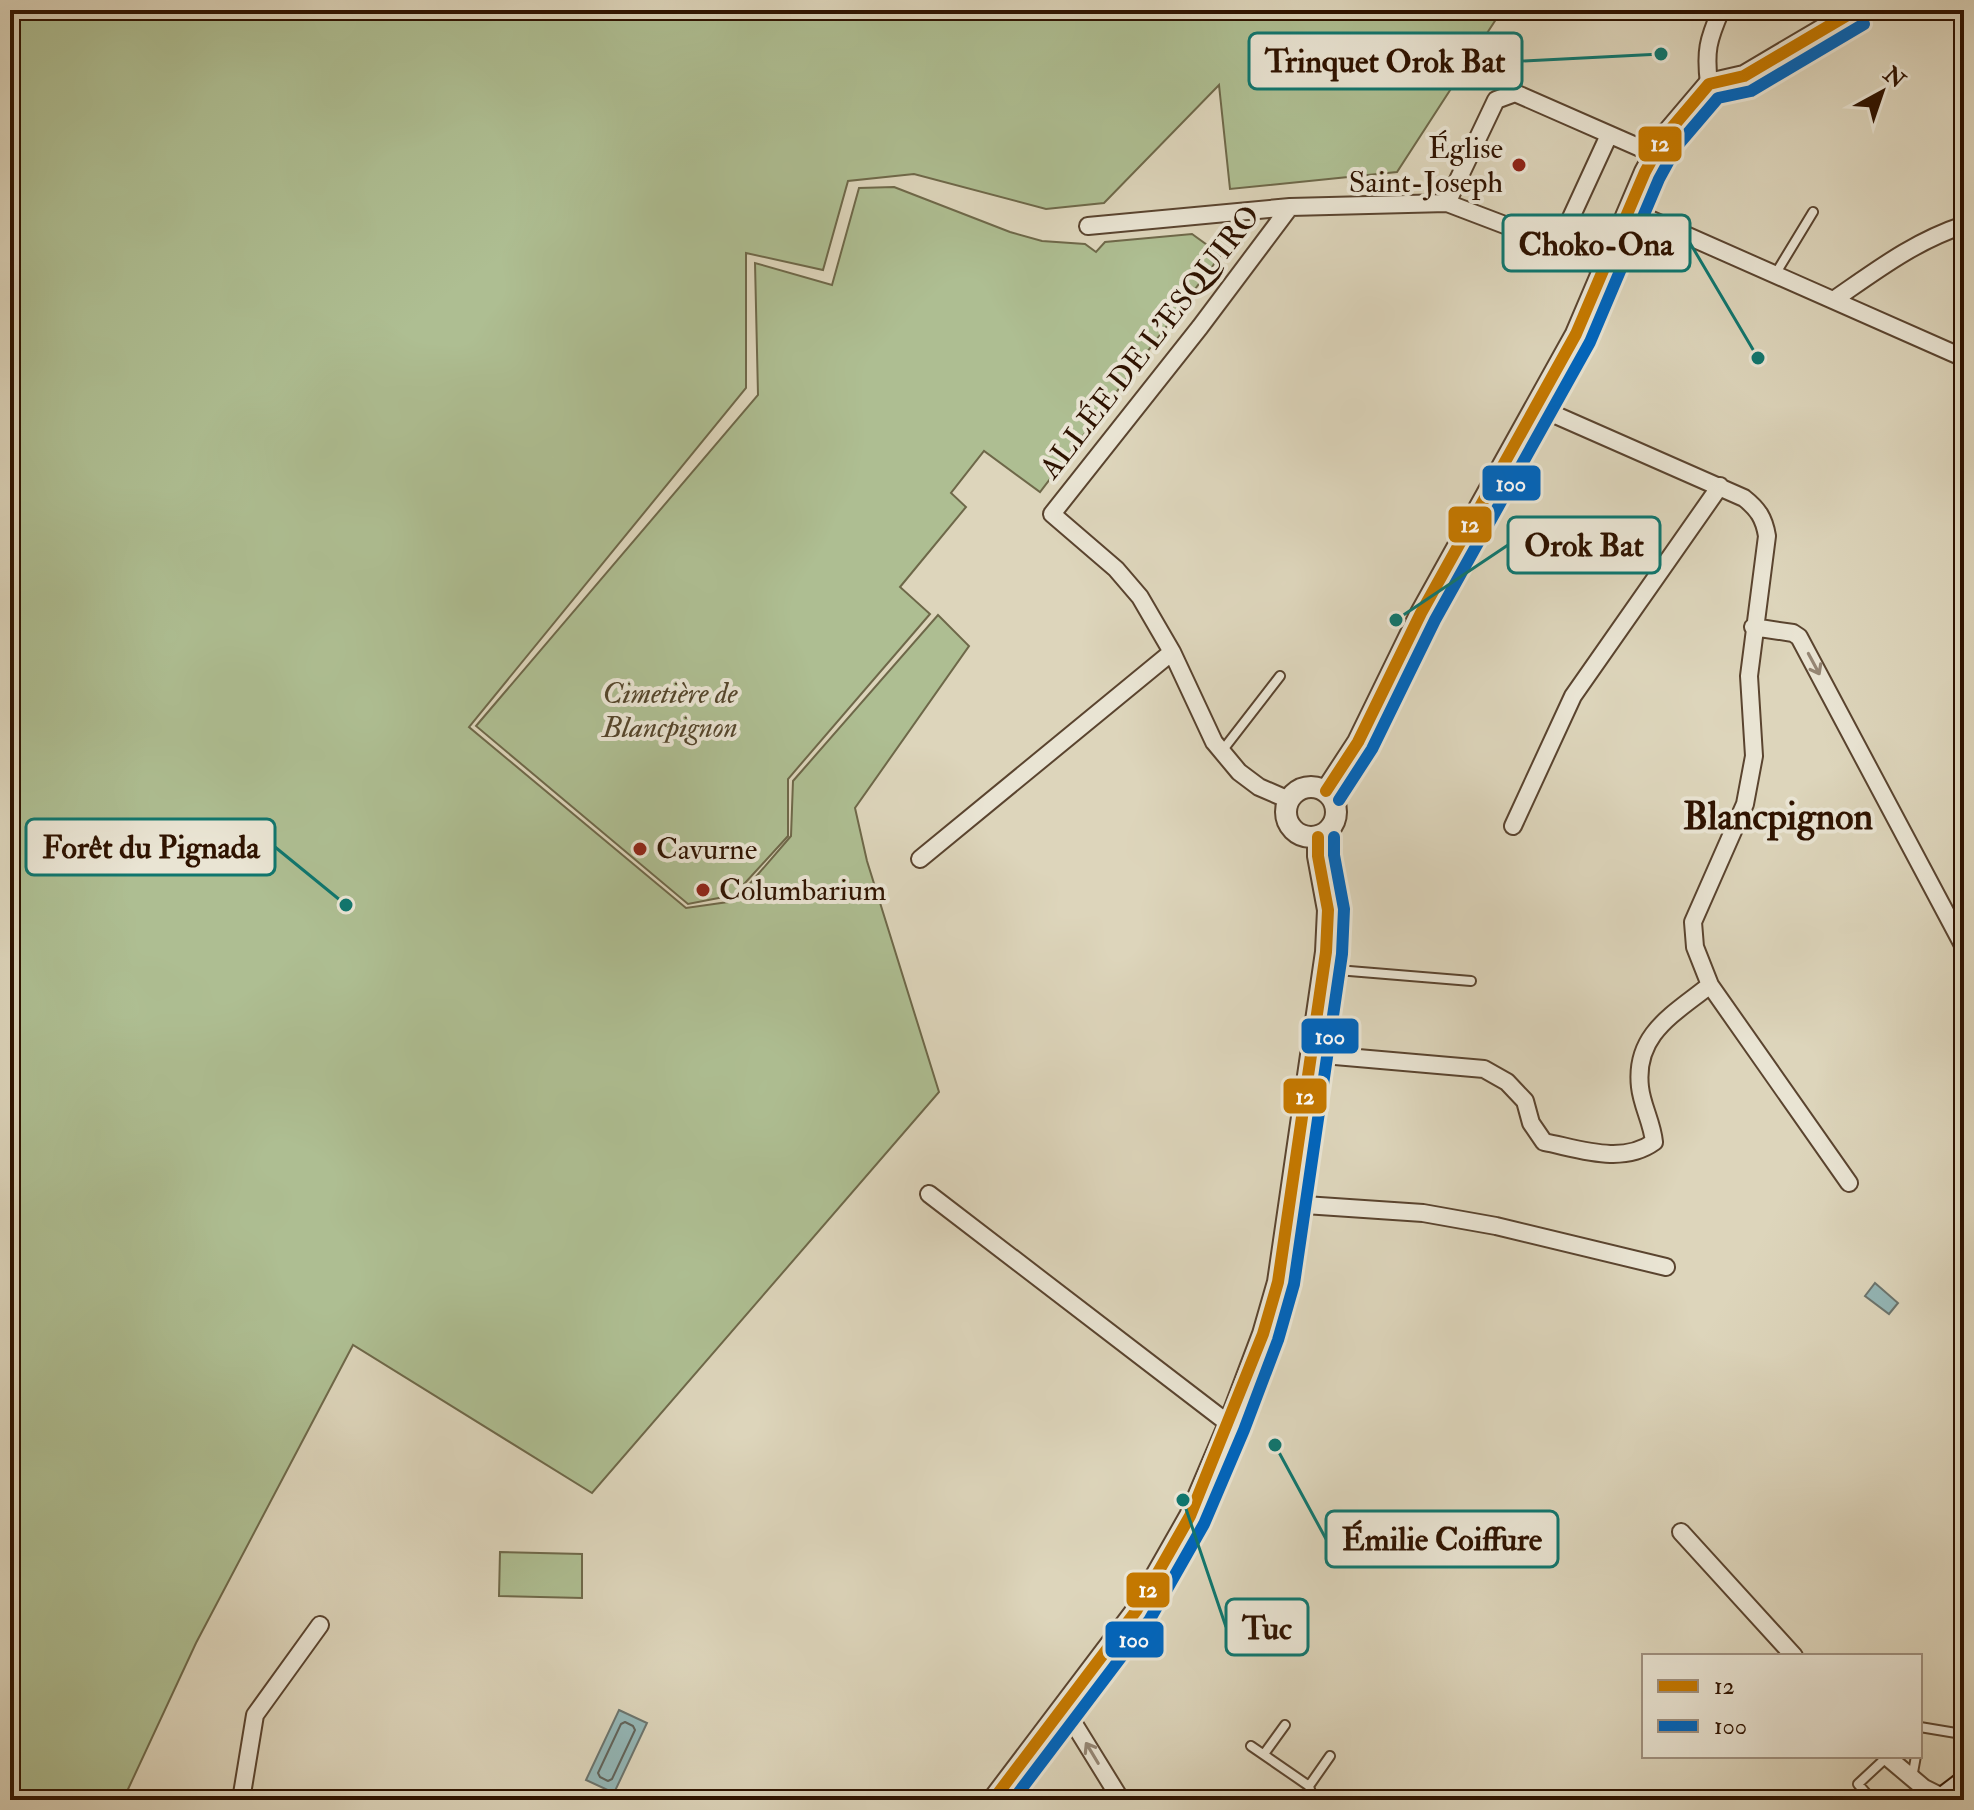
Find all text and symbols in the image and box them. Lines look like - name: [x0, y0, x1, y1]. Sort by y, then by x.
- callout: Trinquet Orok Bat: [1249, 33, 1522, 89]
- text: Trinquet Orok Bat: [1264, 42, 1506, 82]
- north arrow: [1842, 52, 1922, 132]
- text: N: [1877, 60, 1911, 95]
- line badge: 12: [1637, 125, 1683, 163]
- place label: Église Saint-Joseph: [1349, 129, 1503, 201]
- text: 12: [1650, 130, 1670, 158]
- marker: Église Saint-Joseph: [1510, 156, 1528, 174]
- street label: ALLÉE DE L'ESQUIRO: [1030, 197, 1268, 487]
- callout: Choko-Ona: [1503, 215, 1690, 271]
- text: Choko-Ona: [1519, 225, 1674, 265]
- line badge: 100: [1481, 464, 1542, 502]
- text: 100: [1496, 470, 1526, 498]
- line badge: 12: [1447, 505, 1493, 544]
- text: 12: [1460, 511, 1480, 539]
- callout: Orok Bat: [1508, 517, 1660, 573]
- text: Orok Bat: [1524, 526, 1644, 566]
- one-way arrow: [1806, 651, 1822, 675]
- park label: Cimetière de Blancpignon: [600, 675, 739, 746]
- district label: Blancpignon: [1683, 793, 1873, 841]
- callout: Forêt du Pignada: [26, 819, 275, 875]
- text: Forêt du Pignada: [42, 828, 261, 868]
- place label: Cavurne: [656, 831, 757, 868]
- marker: Cavurne: [631, 840, 649, 858]
- place label: Columbarium: [719, 872, 886, 909]
- marker: Columbarium: [694, 881, 712, 899]
- line badge: 100: [1300, 1017, 1360, 1055]
- text: 100: [1315, 1023, 1345, 1051]
- line badge: 12: [1282, 1077, 1328, 1115]
- text: 12: [1295, 1083, 1315, 1111]
- callout: Émilie Coiffure: [1326, 1511, 1558, 1567]
- text: Émilie Coiffure: [1342, 1519, 1543, 1560]
- line badge: 12: [1125, 1571, 1171, 1609]
- text: 12: [1138, 1576, 1158, 1604]
- callout: Tuc: [1226, 1599, 1308, 1655]
- text: Tuc: [1241, 1609, 1292, 1649]
- line badge: 100: [1104, 1620, 1165, 1659]
- text: 100: [1119, 1626, 1149, 1654]
- legend: [1642, 1654, 1922, 1758]
- text: 12: [1714, 1671, 1735, 1702]
- text: 100: [1714, 1711, 1747, 1742]
- one-way arrow: [1084, 1742, 1100, 1765]

